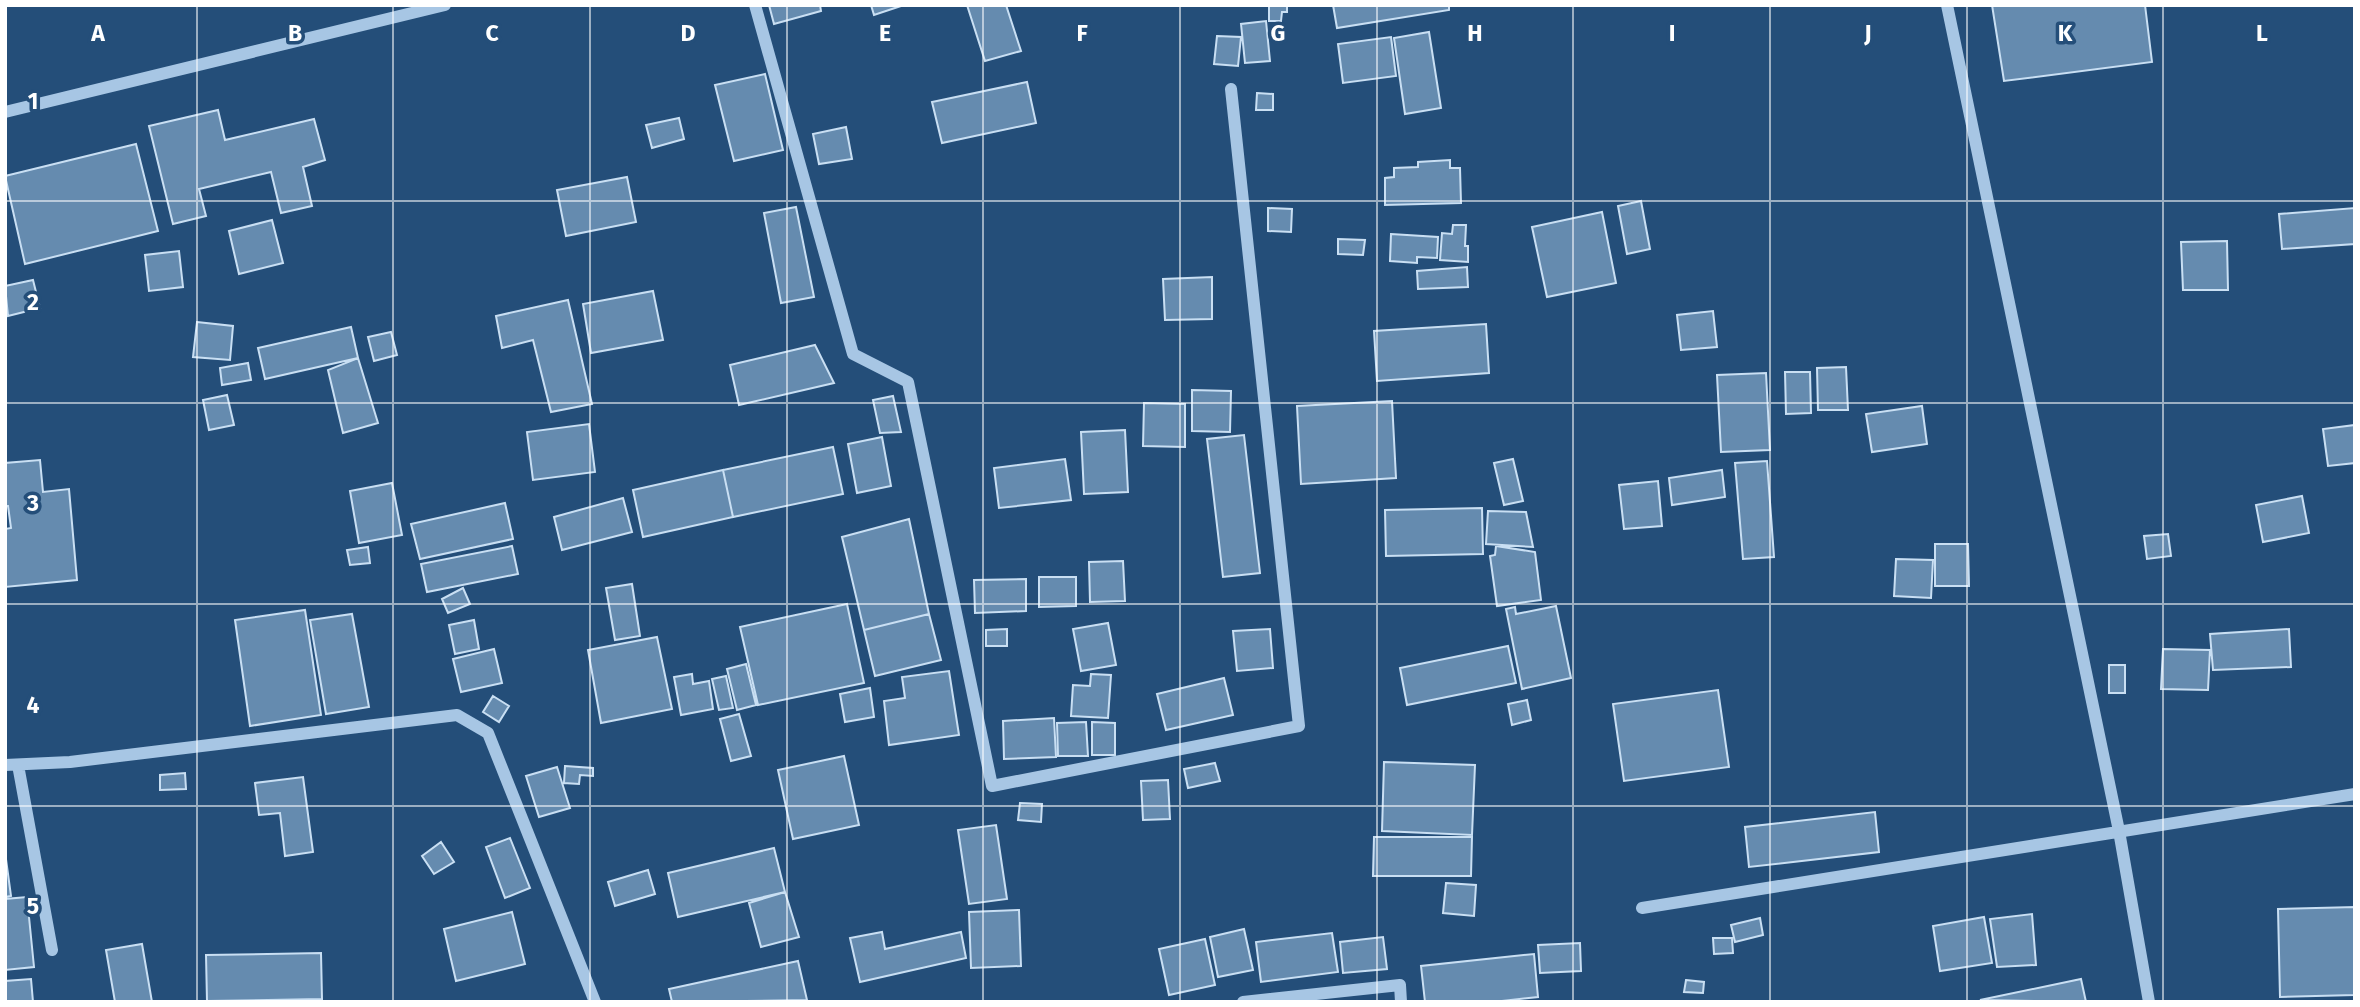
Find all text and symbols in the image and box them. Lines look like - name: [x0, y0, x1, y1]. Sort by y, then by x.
- text: A: [90, 19, 105, 47]
- text: B: [288, 19, 302, 47]
- text: C: [485, 19, 499, 47]
- text: D: [681, 19, 696, 47]
- text: E: [879, 19, 891, 47]
- text: F: [1076, 19, 1088, 47]
- text: G: [1271, 19, 1285, 47]
- text: H: [1467, 19, 1483, 47]
- text: I: [1669, 19, 1675, 47]
- text: J: [1863, 19, 1872, 47]
- text: K: [2058, 19, 2073, 47]
- text: L: [2256, 19, 2268, 47]
- text: 1: [28, 87, 38, 115]
- text: 2: [27, 288, 39, 316]
- text: 3: [26, 489, 39, 517]
- text: 4: [27, 691, 40, 719]
- text: 5: [27, 892, 39, 920]

